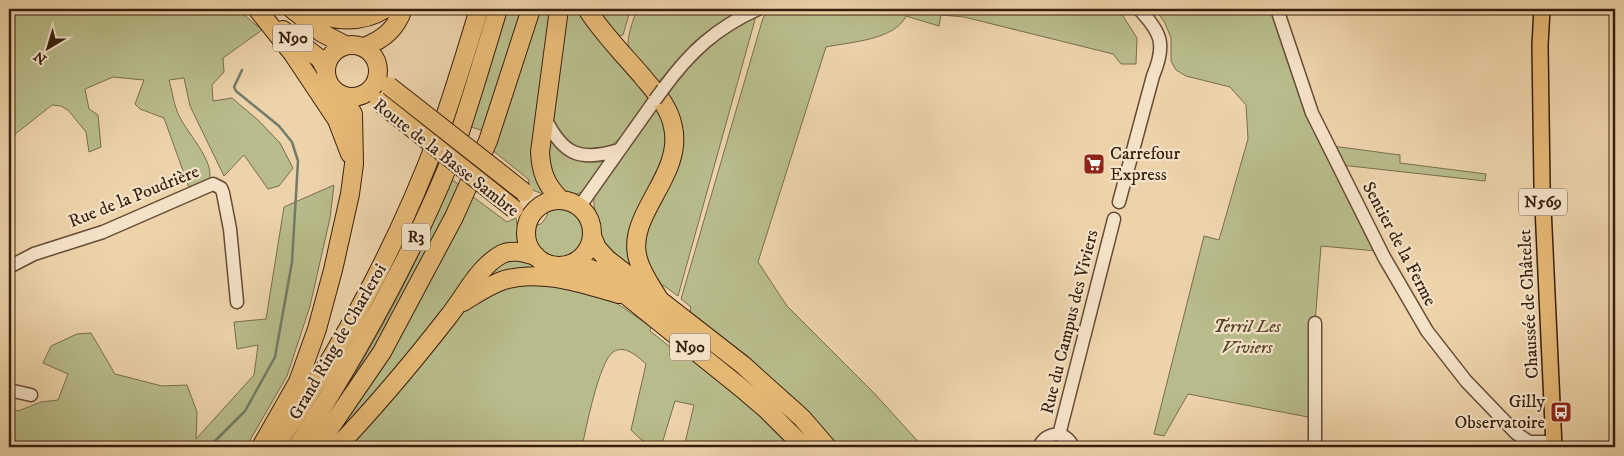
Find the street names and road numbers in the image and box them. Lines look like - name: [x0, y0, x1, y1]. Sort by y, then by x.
- road number: N90: [273, 24, 313, 52]
- street label: Route de la Basse Sambre: [369, 94, 523, 222]
- street label: Rue de la Poudrière: [66, 161, 202, 233]
- street label: Sentier de la Ferme: [1357, 178, 1441, 310]
- road number: N569: [1519, 188, 1567, 216]
- road number: R3: [402, 223, 430, 250]
- street label: Rue du Campus des Viviers: [1036, 228, 1104, 416]
- street label: Chaussée de Châtelet: [1514, 228, 1544, 379]
- street label: Grand Ring de Charleroi: [284, 260, 392, 424]
- road number: N90: [670, 334, 710, 361]

